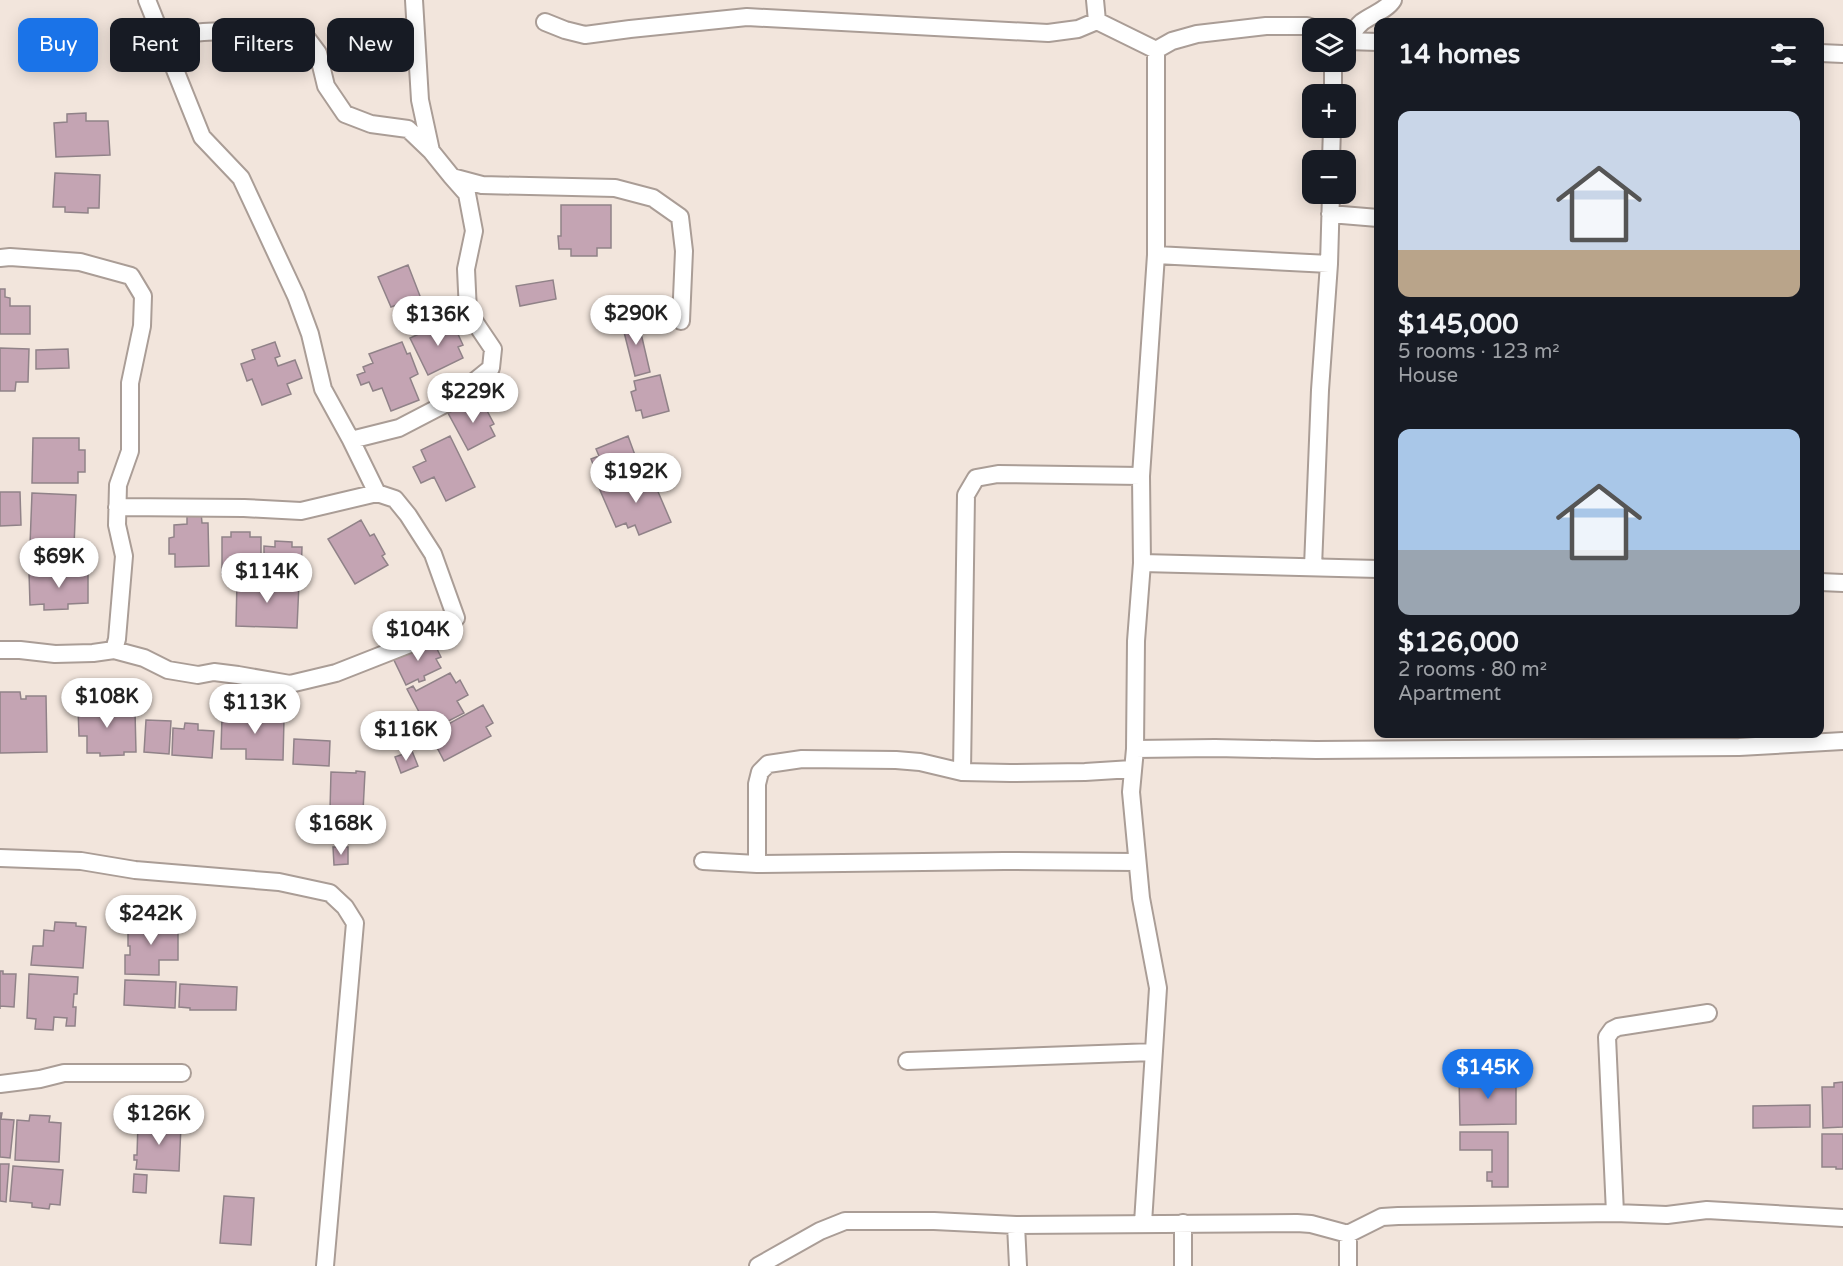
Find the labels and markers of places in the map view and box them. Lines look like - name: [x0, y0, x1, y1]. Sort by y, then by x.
- pin: $290K: [594, 295, 678, 346]
- pin: $136K: [396, 296, 480, 347]
- pin: $229K: [431, 373, 515, 424]
- pin: $192K: [594, 453, 678, 504]
- pin: $69K: [23, 538, 95, 589]
- pin: $114K: [225, 553, 309, 604]
- pin: $104K: [376, 611, 460, 662]
- pin: $108K: [65, 678, 149, 729]
- pin: $113K: [213, 684, 297, 735]
- pin: $116K: [364, 711, 448, 762]
- pin: $168K: [299, 805, 383, 856]
- pin: $242K: [109, 895, 193, 946]
- pin: $145K: [1446, 1049, 1530, 1100]
- pin: $126K: [117, 1095, 201, 1146]

